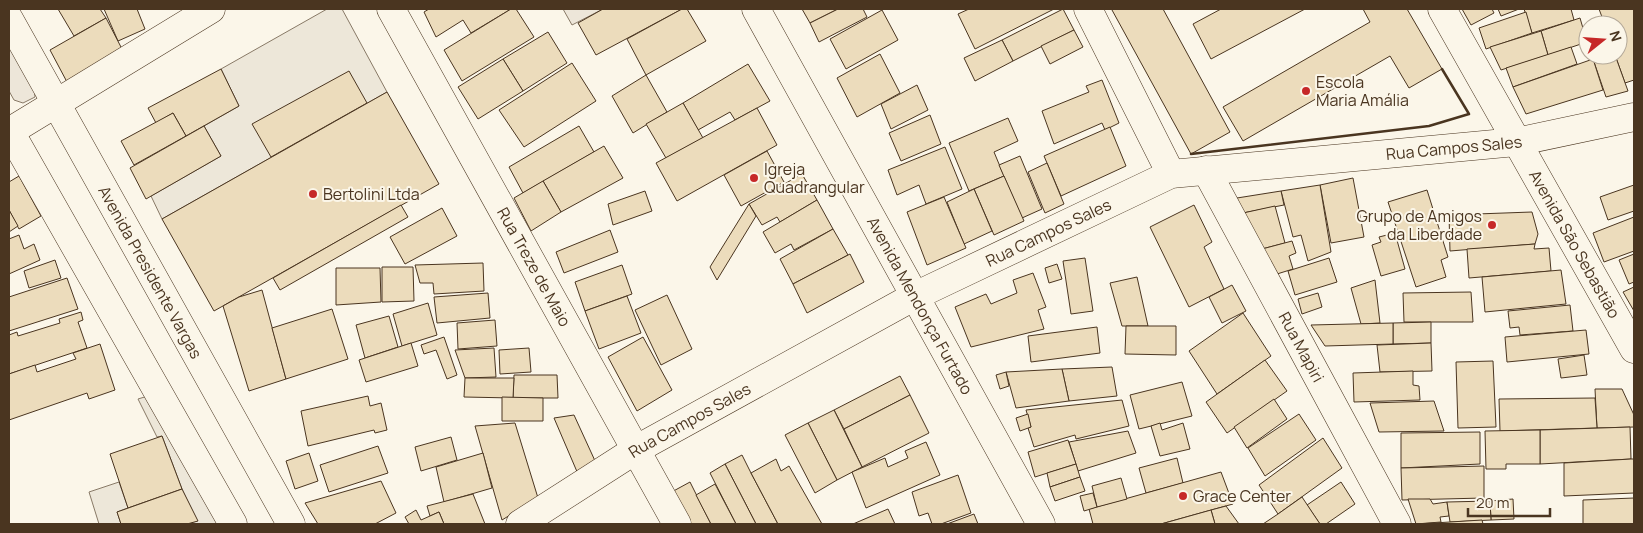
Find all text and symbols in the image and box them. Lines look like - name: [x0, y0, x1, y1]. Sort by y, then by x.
- north arrow: [1578, 15, 1628, 65]
- text: N: [1605, 28, 1626, 44]
- place label: Escola Maria Amália: [1316, 71, 1409, 111]
- marker: Escola Maria Amália: [1300, 85, 1312, 97]
- street label: Rua Campos Sales: [1385, 130, 1524, 165]
- place label: Igreja Quadrangular: [764, 158, 865, 198]
- street label: Avenida São Sebastião: [1524, 166, 1625, 322]
- marker: Igreja Quadrangular: [748, 172, 760, 184]
- street label: Avenida Presidente Vargas: [93, 182, 208, 363]
- place label: Bertolini Ltda: [323, 183, 420, 205]
- marker: Bertolini Ltda: [307, 188, 319, 200]
- street label: Rua Campos Sales: [982, 193, 1115, 272]
- street label: Rua Treze de Maio: [492, 203, 576, 331]
- place label: Grupo de Amigos da Liberdade: [1357, 205, 1482, 245]
- street label: Avenida Mendonça Furtado: [862, 213, 978, 399]
- marker: Grupo de Amigos da Liberdade: [1486, 219, 1498, 231]
- street label: Rua Mapiri: [1274, 308, 1329, 386]
- street label: Rua Campos Sales: [624, 378, 755, 463]
- place label: Grace Center: [1193, 485, 1291, 507]
- scale bar: [1468, 486, 1550, 518]
- marker: Grace Center: [1177, 490, 1189, 502]
- text: 20 m: [1476, 492, 1509, 513]

